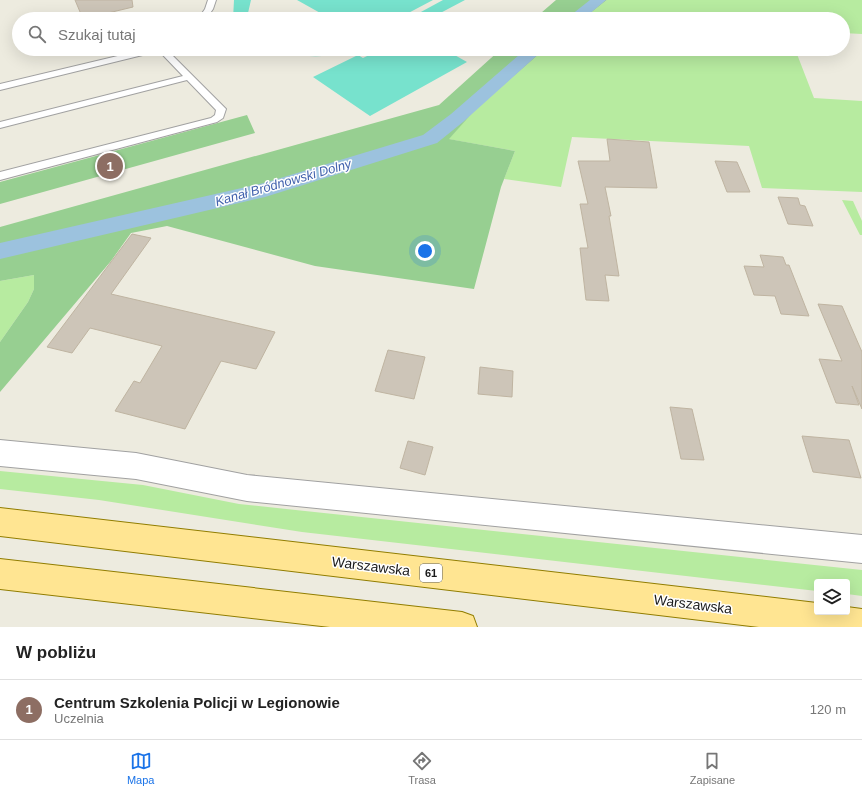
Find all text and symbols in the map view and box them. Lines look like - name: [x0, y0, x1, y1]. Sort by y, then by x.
- search box: [12, 12, 850, 56]
- icon: search: [26, 23, 48, 45]
- text: Szukaj tutaj: [58, 26, 136, 43]
- pin: 1: [97, 151, 123, 181]
- water label: Kanał Bródnowski Dolny: [213, 155, 354, 209]
- your location: [415, 241, 435, 261]
- street label: Warszawska: [331, 553, 411, 579]
- road number: 61: [420, 564, 442, 582]
- map controls: [814, 579, 850, 615]
- button: layers: [814, 579, 850, 615]
- street label: Warszawska: [653, 591, 733, 617]
- text: W pobliżu: [16, 643, 96, 662]
- text: Centrum Szkolenia Policji w Legionowie: [54, 694, 340, 711]
- text: 1: [25, 702, 33, 717]
- text: 120 m: [810, 702, 846, 717]
- text: Uczelnia: [54, 711, 104, 726]
- tab: Mapa: [127, 750, 154, 786]
- tab: Trasa: [408, 750, 436, 786]
- tab: Zapisane: [690, 750, 735, 786]

